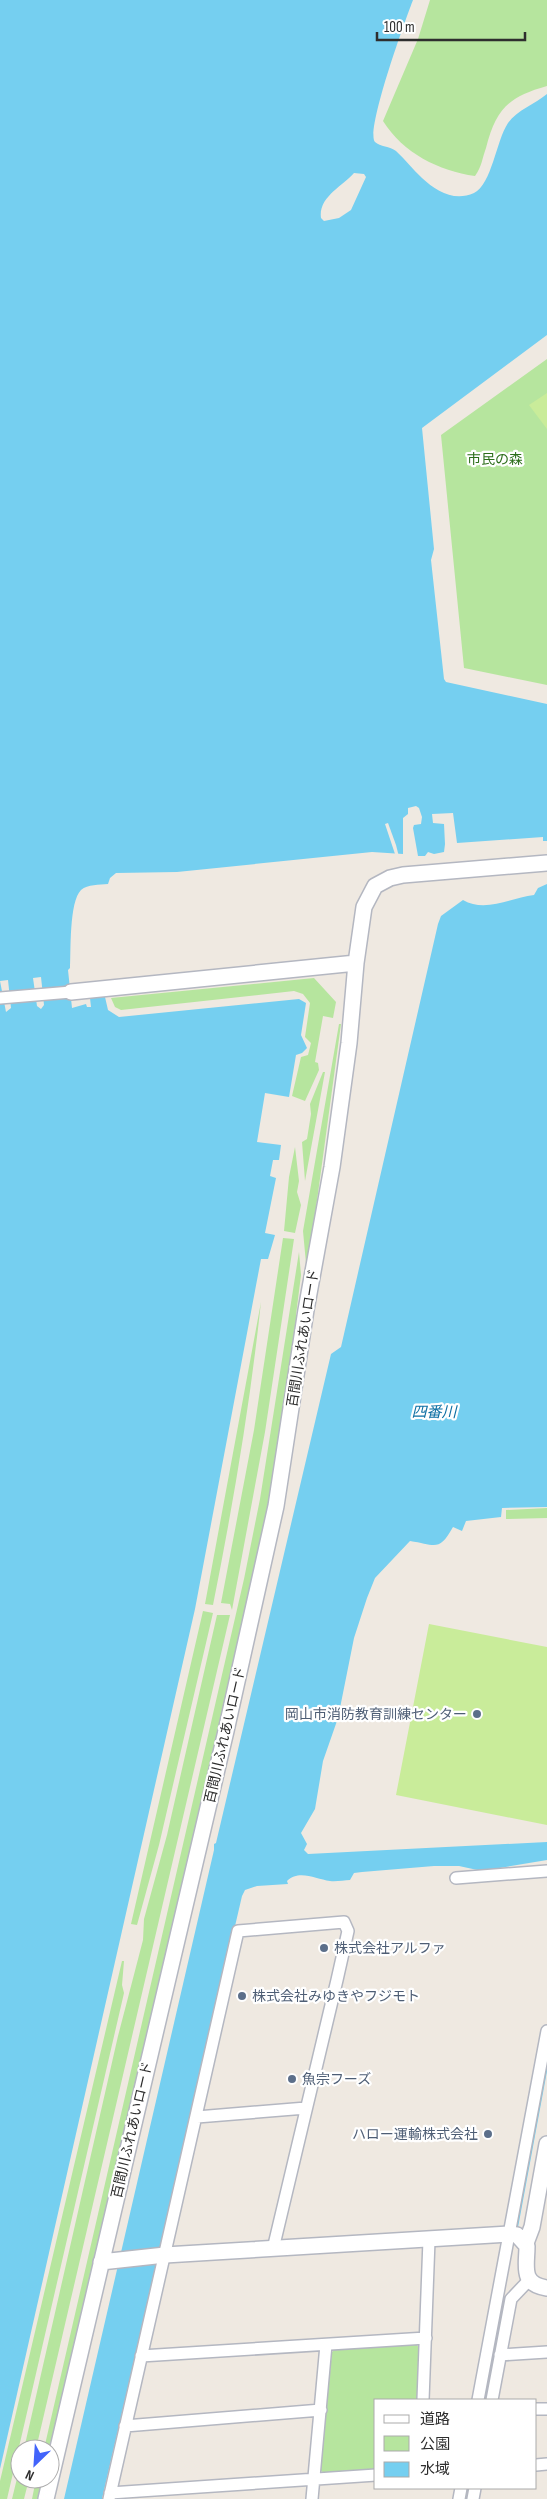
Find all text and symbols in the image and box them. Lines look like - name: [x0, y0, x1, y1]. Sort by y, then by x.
- scale bar: [377, 10, 524, 42]
- text: 100 m: [384, 18, 415, 37]
- park label: 市民の森: [467, 451, 523, 468]
- street label: 百間川ふれあいロード: [284, 1268, 322, 1408]
- water label: 四番川: [411, 1403, 458, 1422]
- street label: 百間川ふれあいロード: [201, 1665, 249, 1805]
- place label: 岡山市消防教育訓練センター: [285, 1706, 467, 1723]
- marker: 岡山市消防教育訓練センター: [471, 1708, 483, 1720]
- place label: 株式会社アルファ: [334, 1940, 446, 1957]
- marker: 株式会社アルファ: [318, 1942, 330, 1954]
- place label: 株式会社みゆきやフジモト: [252, 1988, 420, 2005]
- marker: 株式会社みゆきやフジモト: [236, 1990, 248, 2002]
- street label: 百間川ふれあいロード: [108, 2060, 156, 2200]
- place label: 魚宗フーズ: [302, 2071, 371, 2088]
- marker: 魚宗フーズ: [286, 2073, 298, 2085]
- place label: ハロー運輸株式会社: [352, 2126, 478, 2143]
- marker: ハロー運輸株式会社: [482, 2128, 494, 2140]
- legend: [374, 2399, 537, 2489]
- text: 道路: [420, 2410, 450, 2429]
- text: 公園: [420, 2435, 450, 2454]
- north arrow: [10, 2439, 60, 2489]
- text: 水域: [420, 2460, 450, 2479]
- text: N: [23, 2466, 37, 2485]

